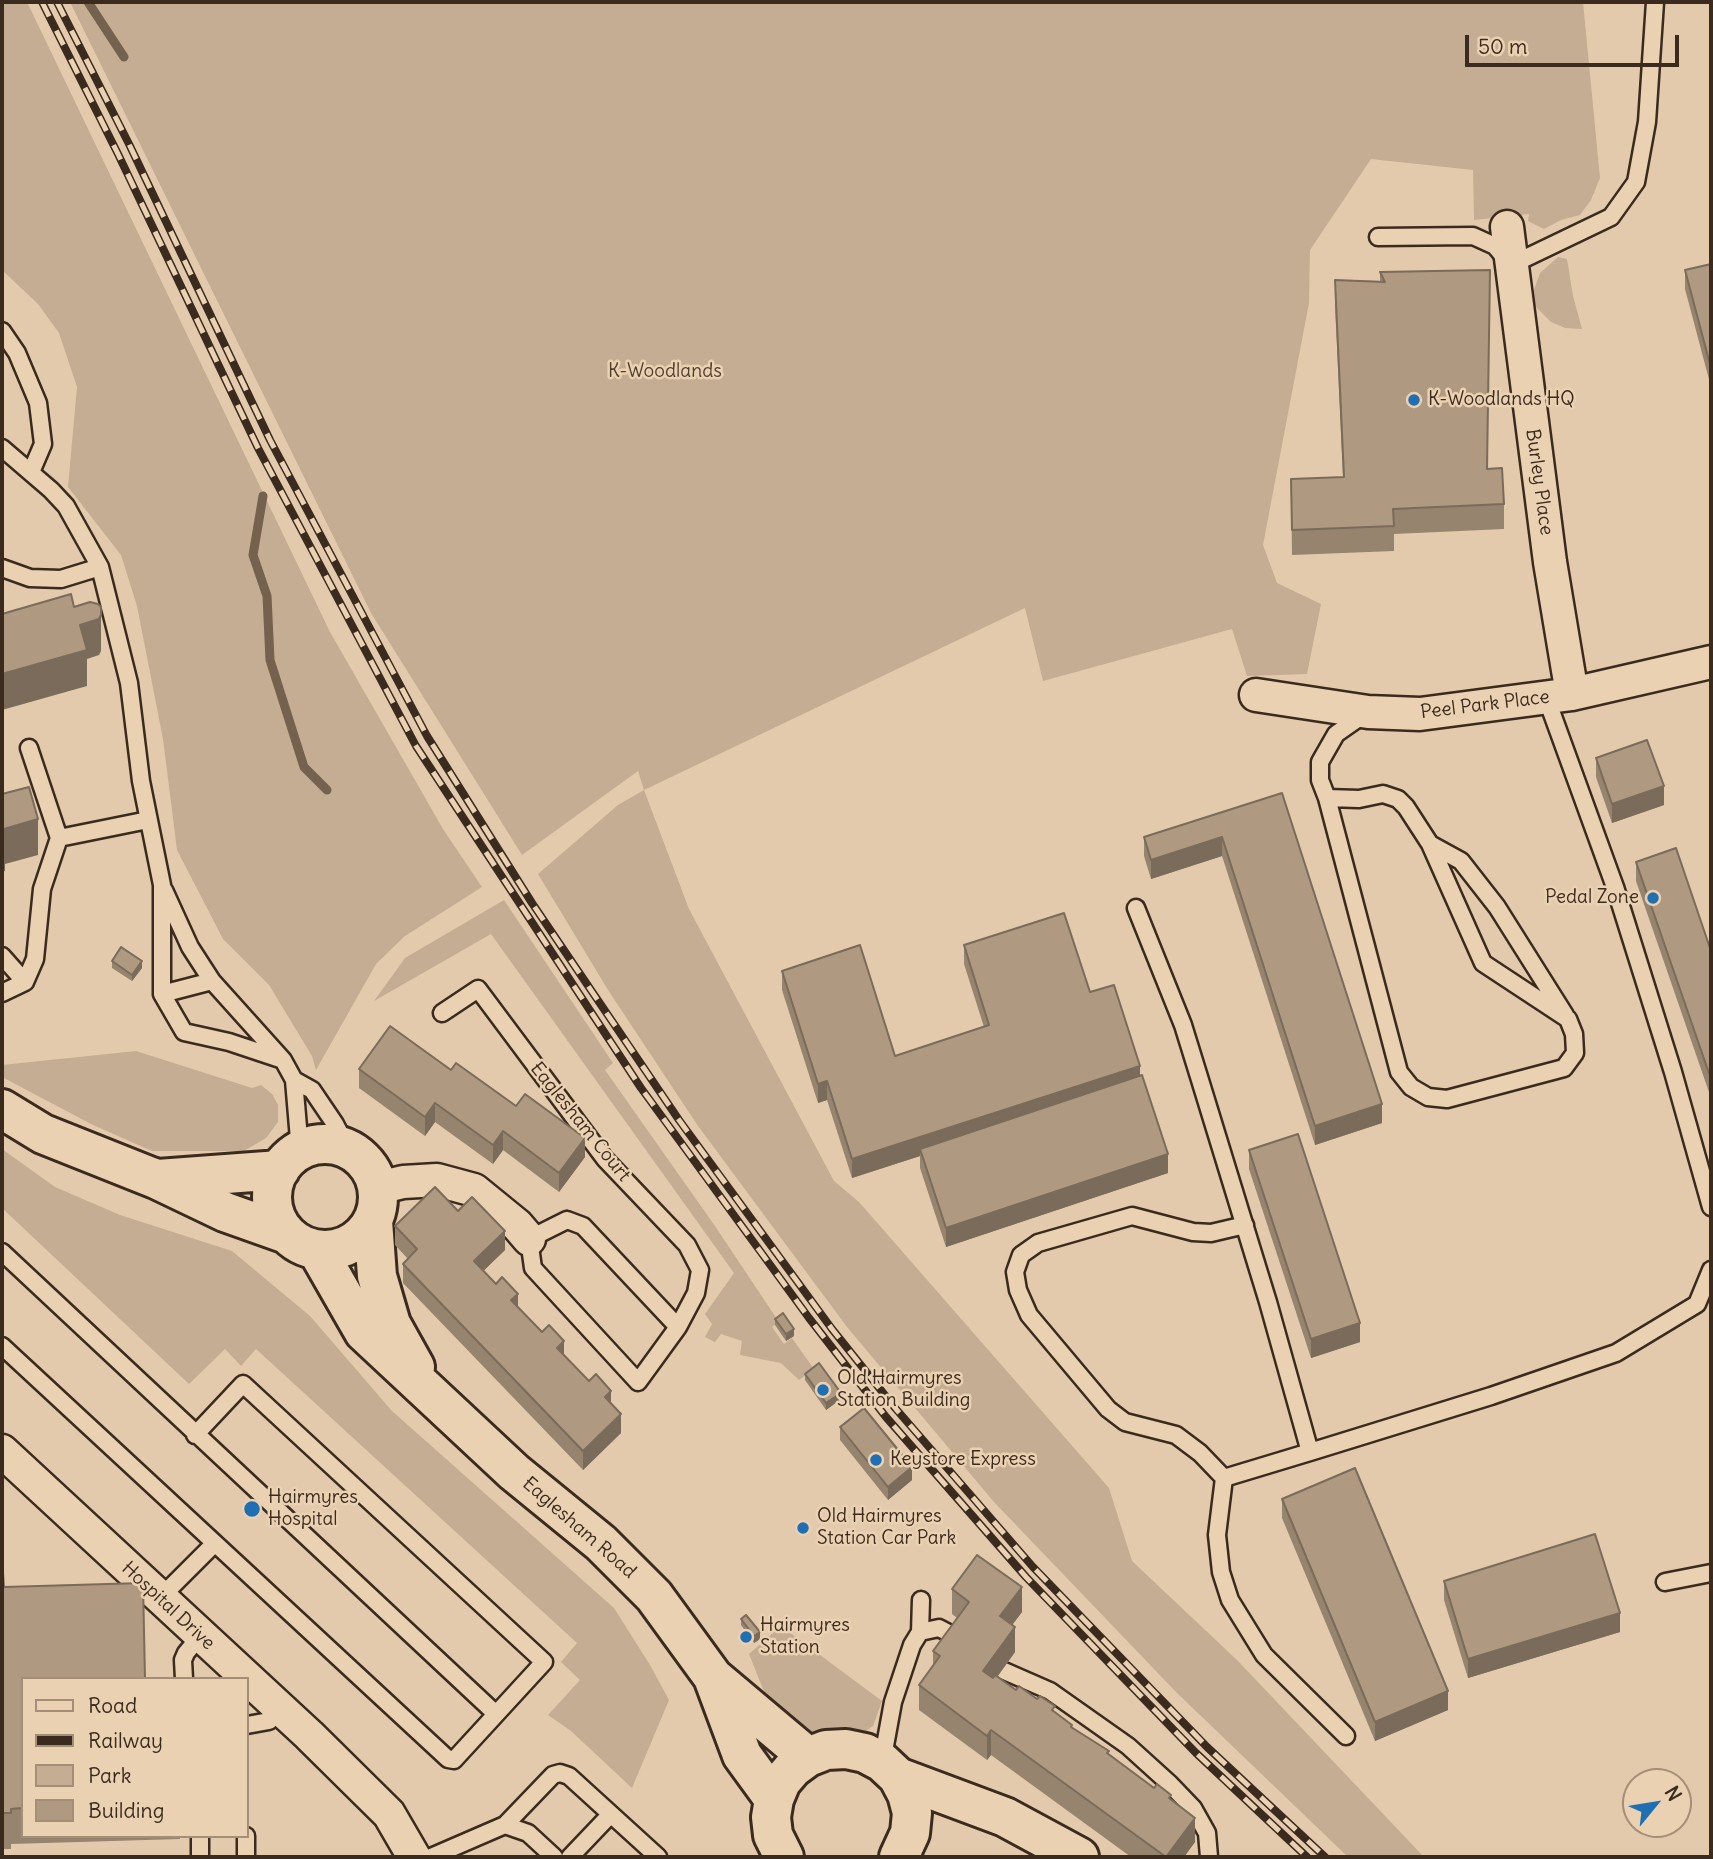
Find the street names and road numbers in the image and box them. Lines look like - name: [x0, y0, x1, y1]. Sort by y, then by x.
- street label: Burley Place: [1520, 427, 1558, 537]
- street label: Peel Park Place: [1419, 686, 1551, 724]
- street label: Eaglesham Court: [525, 1058, 635, 1186]
- street label: Eaglesham Road: [518, 1473, 640, 1583]
- street label: Hospital Drive: [117, 1557, 219, 1655]

